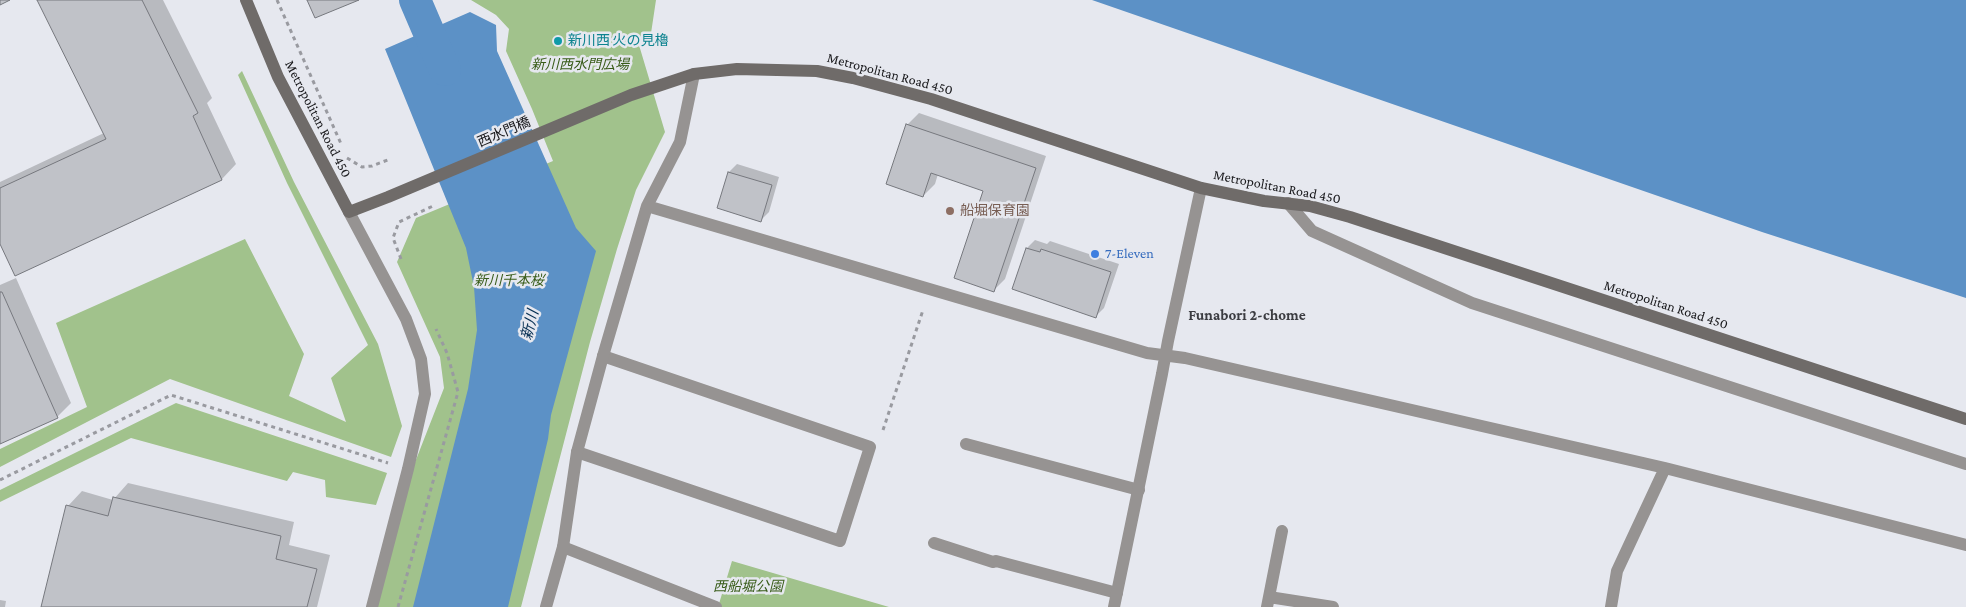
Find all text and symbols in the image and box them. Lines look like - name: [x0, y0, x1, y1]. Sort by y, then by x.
- place label: 新川西 火の見櫓: [568, 33, 669, 49]
- marker: 新川西 火の見櫓: [552, 35, 564, 47]
- street label: Metropolitan Road 450: [825, 49, 955, 99]
- park label: 新川西水門広場: [531, 57, 629, 73]
- street label: Metropolitan Road 450: [281, 58, 355, 180]
- street label: 西水門橋: [475, 113, 533, 151]
- street label: Metropolitan Road 450: [1212, 166, 1342, 208]
- place label: 船堀保育園: [960, 203, 1030, 219]
- marker: 船堀保育園: [944, 205, 956, 217]
- place label: 7-Eleven: [1105, 246, 1154, 262]
- marker: 7-Eleven: [1089, 248, 1101, 260]
- park label: 新川千本桜: [474, 273, 544, 289]
- street label: Metropolitan Road 450: [1602, 277, 1730, 333]
- district label: Funabori 2-chome: [1188, 306, 1306, 324]
- water label: 新川: [518, 308, 542, 342]
- park label: 西船堀公園: [713, 579, 783, 595]

